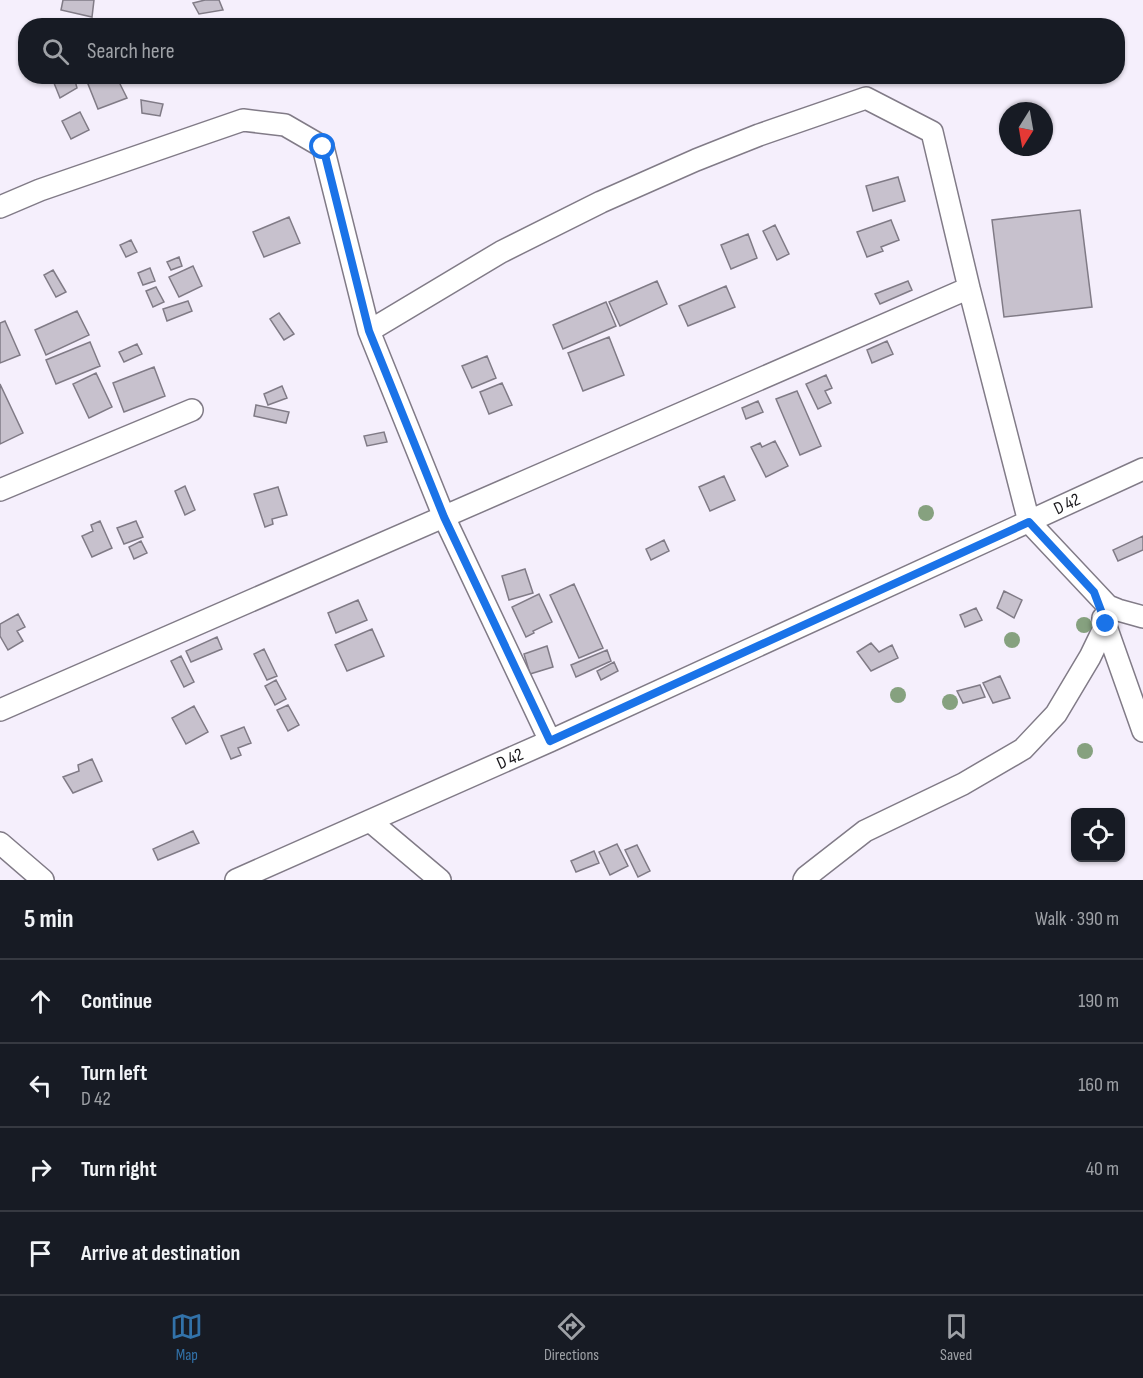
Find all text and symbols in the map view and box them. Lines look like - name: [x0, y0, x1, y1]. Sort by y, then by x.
- search box: [18, 18, 1125, 84]
- icon: search: [39, 35, 72, 68]
- text: Search here: [87, 38, 174, 65]
- north arrow: [999, 102, 1053, 156]
- route start: [309, 133, 335, 159]
- street label: D 42: [1050, 489, 1084, 519]
- route end: [1092, 610, 1118, 636]
- street label: D 42: [494, 744, 526, 774]
- map controls: [1071, 808, 1125, 862]
- button: locate: [1071, 808, 1125, 862]
- text: 5 min: [24, 904, 74, 935]
- text: Walk · 390 m: [1035, 907, 1119, 931]
- icon: ahead: [24, 985, 57, 1018]
- text: Continue: [81, 988, 152, 1015]
- text: 190 m: [1078, 989, 1119, 1013]
- text: Turn left: [81, 1060, 147, 1087]
- icon: left: [24, 1069, 57, 1102]
- text: 160 m: [1078, 1073, 1119, 1097]
- text: D 42: [81, 1087, 111, 1111]
- icon: right: [24, 1153, 57, 1186]
- text: Turn right: [81, 1156, 157, 1183]
- text: 40 m: [1086, 1157, 1119, 1181]
- icon: arrive: [24, 1237, 57, 1270]
- text: Arrive at destination: [81, 1240, 240, 1267]
- tab: Map: [170, 1310, 203, 1365]
- tab: Directions: [544, 1310, 599, 1365]
- tab: Saved: [940, 1310, 973, 1365]

